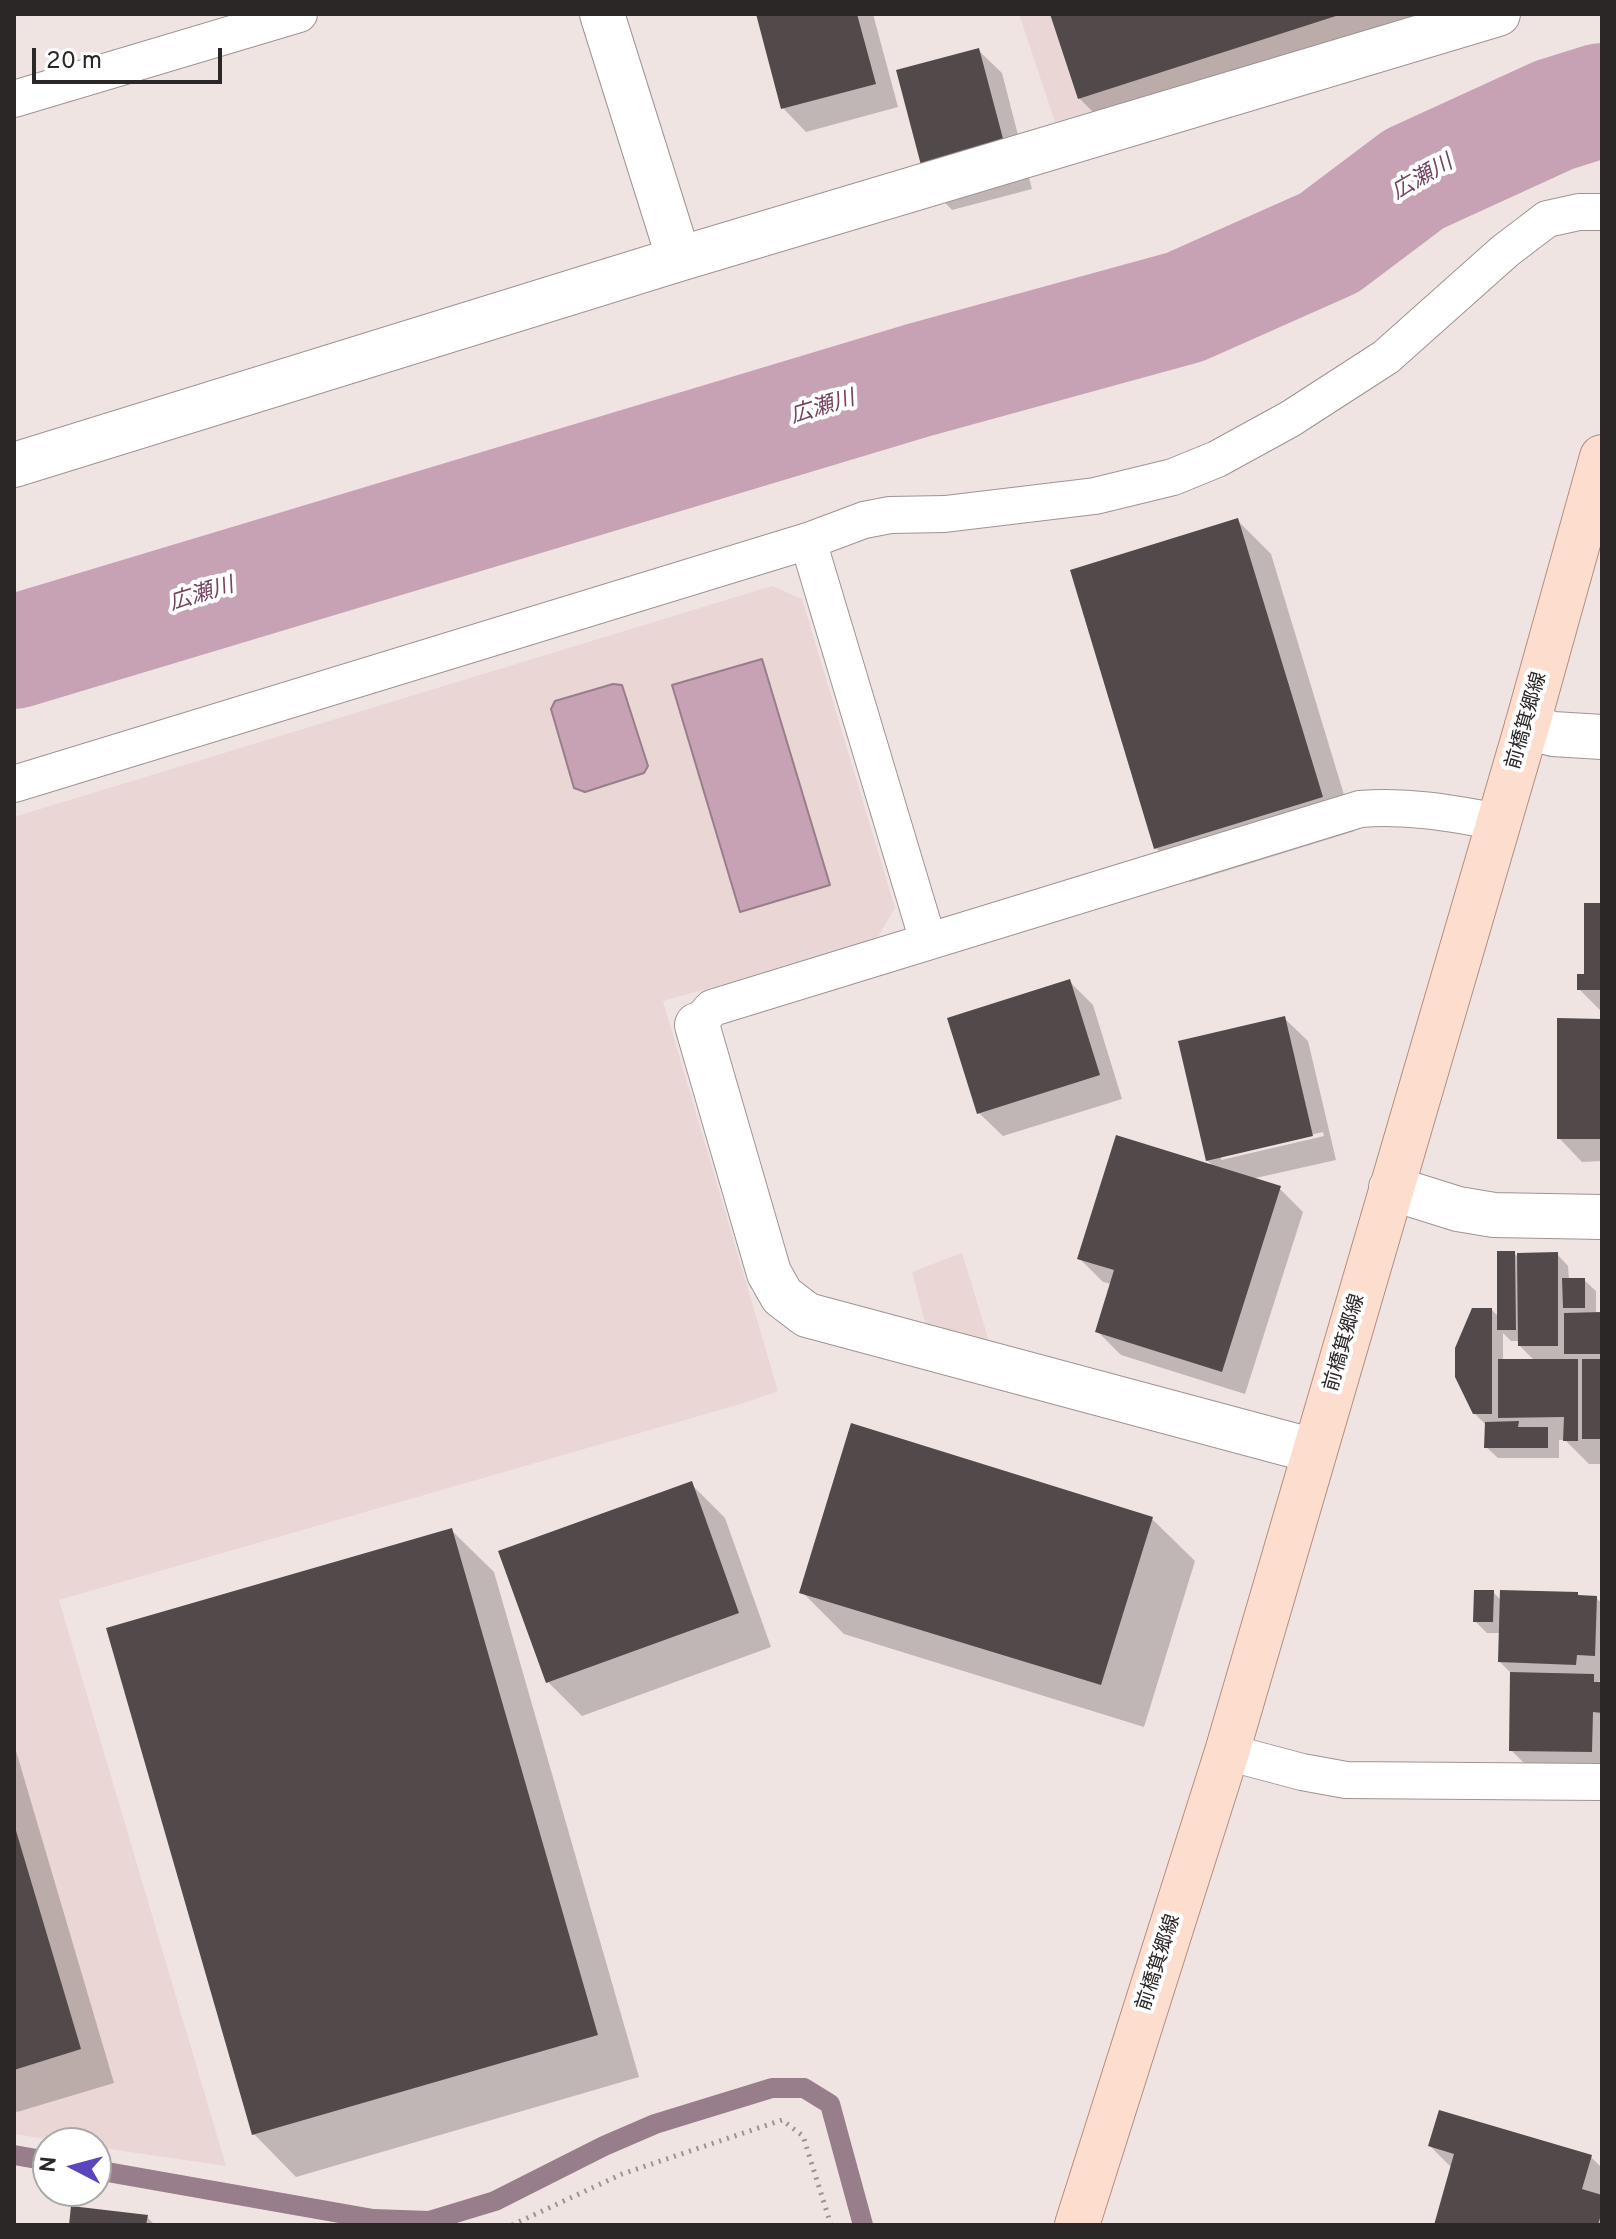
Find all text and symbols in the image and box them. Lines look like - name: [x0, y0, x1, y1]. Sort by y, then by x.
- scale bar: [36, 32, 226, 82]
- text: 20 m: [46, 47, 102, 77]
- water label: 広瀬川: [1388, 151, 1458, 207]
- water label: 広瀬川: [788, 387, 858, 431]
- water label: 広瀬川: [167, 574, 237, 618]
- street label: 前橋箕郷線: [1503, 670, 1553, 772]
- street label: 前橋箕郷線: [1321, 1292, 1371, 1394]
- street label: 前橋箕郷線: [1133, 1912, 1187, 2014]
- north arrow: [32, 2127, 112, 2207]
- text: N: [35, 2155, 64, 2174]

